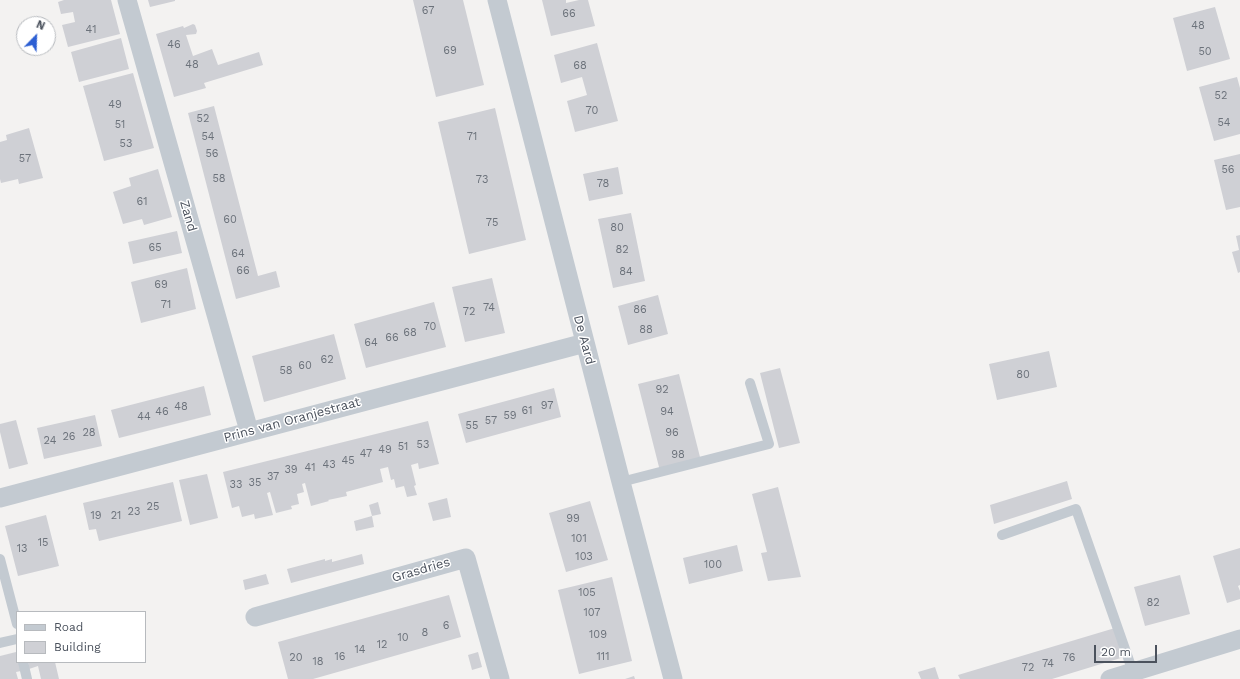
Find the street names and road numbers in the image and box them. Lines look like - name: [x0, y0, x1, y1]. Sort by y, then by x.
- street label: Zand: [176, 199, 200, 233]
- street label: De Aard: [570, 314, 598, 366]
- street label: Prins van Oranjestraat: [222, 394, 362, 446]
- street label: Grasdries: [390, 554, 452, 586]

